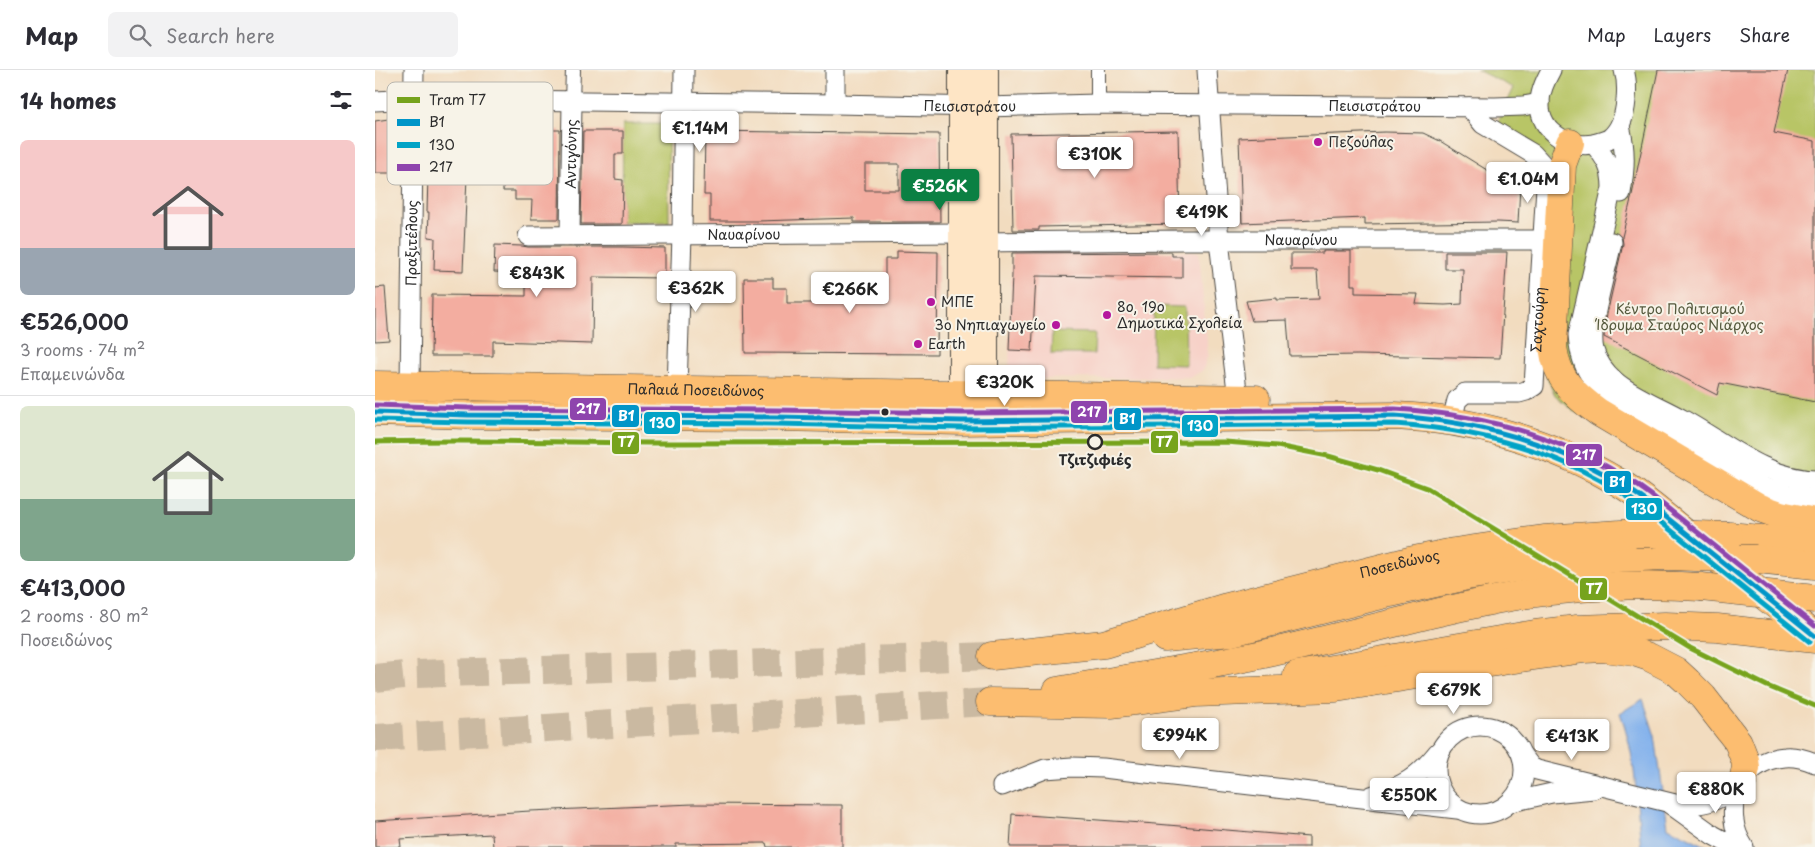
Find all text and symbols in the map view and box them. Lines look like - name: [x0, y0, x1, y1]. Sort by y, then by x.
- search box: [108, 12, 458, 57]
- text: Map: [25, 17, 78, 53]
- icon: search: [126, 21, 154, 49]
- text: Search here: [166, 21, 275, 49]
- text: Map: [1587, 21, 1626, 48]
- text: Layers: [1654, 21, 1711, 48]
- text: Share: [1739, 21, 1790, 48]
- legend: [387, 82, 553, 185]
- text: 14 homes: [20, 84, 116, 116]
- icon: filters: [327, 86, 355, 114]
- text: Tram Τ7: [429, 89, 486, 110]
- street label: Πεισιστράτου: [923, 95, 1016, 117]
- street label: Πεισιστράτου: [1329, 95, 1421, 116]
- text: Β1: [429, 111, 445, 132]
- pin: €1.14M: [659, 111, 741, 153]
- text: €1.14M: [672, 115, 728, 139]
- street label: Αντιγόνης: [560, 119, 582, 189]
- place label: Πεζούλας: [1328, 131, 1394, 152]
- text: 130: [429, 134, 455, 155]
- pin: €310K: [1060, 136, 1130, 179]
- marker: Πεζούλας: [1312, 136, 1324, 148]
- text: €310K: [1068, 141, 1122, 165]
- text: 217: [429, 156, 453, 177]
- pin: €1.04M: [1487, 162, 1569, 204]
- text: €1.04M: [1497, 166, 1559, 190]
- pin: €526K: [905, 168, 975, 211]
- icon: home: [143, 173, 233, 263]
- text: €526K: [912, 173, 968, 197]
- pin: €419K: [1167, 194, 1237, 237]
- text: €419K: [1176, 199, 1228, 223]
- street label: Πραξιτέλους: [400, 200, 422, 286]
- street label: Ναυαρίνου: [707, 223, 781, 245]
- street label: Ναυαρίνου: [1264, 229, 1338, 250]
- pin: €843K: [502, 256, 572, 298]
- text: €843K: [509, 260, 565, 284]
- pin: €362K: [661, 270, 731, 313]
- pin: €266K: [815, 272, 885, 314]
- text: €362K: [668, 275, 724, 299]
- text: €266K: [822, 276, 878, 300]
- street label: Σαχτούρη: [1525, 286, 1550, 353]
- place label: ΜΠΕ: [941, 291, 974, 312]
- marker: ΜΠΕ: [925, 296, 937, 308]
- place label: 8ο, 19ο Δημοτικά Σχολεία: [1117, 296, 1242, 333]
- park label: Κέντρο Πολιτισμού Ίδρυμα Σταύρος Νιάρχος: [1594, 298, 1764, 335]
- text: €526,000: [20, 305, 129, 337]
- marker: 8ο, 19ο Δημοτικά Σχολεία: [1101, 309, 1113, 321]
- place label: 3ο Νηπιαγωγείο: [934, 314, 1046, 335]
- marker: 3ο Νηπιαγωγείο: [1050, 319, 1062, 331]
- place label: Earth: [928, 333, 966, 354]
- text: 3 rooms · 74 m²: [20, 337, 145, 361]
- marker: Earth: [912, 338, 924, 350]
- text: Επαμεινώνδα: [20, 361, 125, 385]
- pin: €320K: [970, 364, 1040, 407]
- text: €320K: [976, 369, 1034, 393]
- street label: Παλαιά Ποσειδώνος: [627, 378, 765, 401]
- line badge: 217: [569, 397, 607, 421]
- text: 217: [576, 398, 601, 419]
- line badge: 217: [1070, 400, 1108, 424]
- text: 217: [1077, 401, 1102, 422]
- line badge: Β1: [611, 404, 640, 428]
- text: Β1: [618, 405, 635, 426]
- unlabelled marker: [880, 407, 890, 417]
- line badge: Β1: [1113, 407, 1142, 431]
- text: Β1: [1119, 408, 1136, 429]
- line badge: 130: [643, 411, 681, 435]
- text: 130: [649, 412, 675, 433]
- line badge: 130: [1181, 414, 1219, 438]
- text: 130: [1187, 415, 1213, 436]
- line badge: Τ7: [1150, 430, 1179, 454]
- line badge: Τ7: [611, 431, 640, 455]
- text: Τ7: [617, 431, 636, 452]
- text: Τ7: [1155, 431, 1174, 452]
- marker: Τζιτζιφιές: [1087, 434, 1103, 450]
- icon: home: [143, 438, 233, 528]
- line badge: 217: [1565, 443, 1603, 467]
- text: 217: [1572, 444, 1597, 465]
- place label: Τζιτζιφιές: [1058, 449, 1132, 470]
- line badge: Β1: [1603, 470, 1632, 494]
- text: Β1: [1609, 471, 1626, 492]
- line badge: 130: [1625, 497, 1663, 521]
- text: 130: [1631, 498, 1657, 519]
- street label: Ποσειδώνος: [1357, 544, 1441, 583]
- text: €413,000: [20, 571, 125, 603]
- line badge: Τ7: [1579, 577, 1608, 601]
- text: Τ7: [1585, 578, 1604, 599]
- text: 2 rooms · 80 m²: [20, 603, 149, 627]
- text: Ποσειδώνος: [20, 627, 113, 651]
- pin: €679K: [1419, 672, 1489, 715]
- text: €679K: [1427, 677, 1481, 701]
- pin: €994K: [1145, 718, 1215, 760]
- pin: €413K: [1537, 718, 1607, 761]
- text: €994K: [1153, 722, 1207, 746]
- text: €413K: [1545, 723, 1599, 747]
- pin: €880K: [1681, 772, 1751, 814]
- text: €880K: [1688, 776, 1744, 800]
- pin: €550K: [1374, 778, 1444, 820]
- text: €550K: [1381, 782, 1437, 806]

